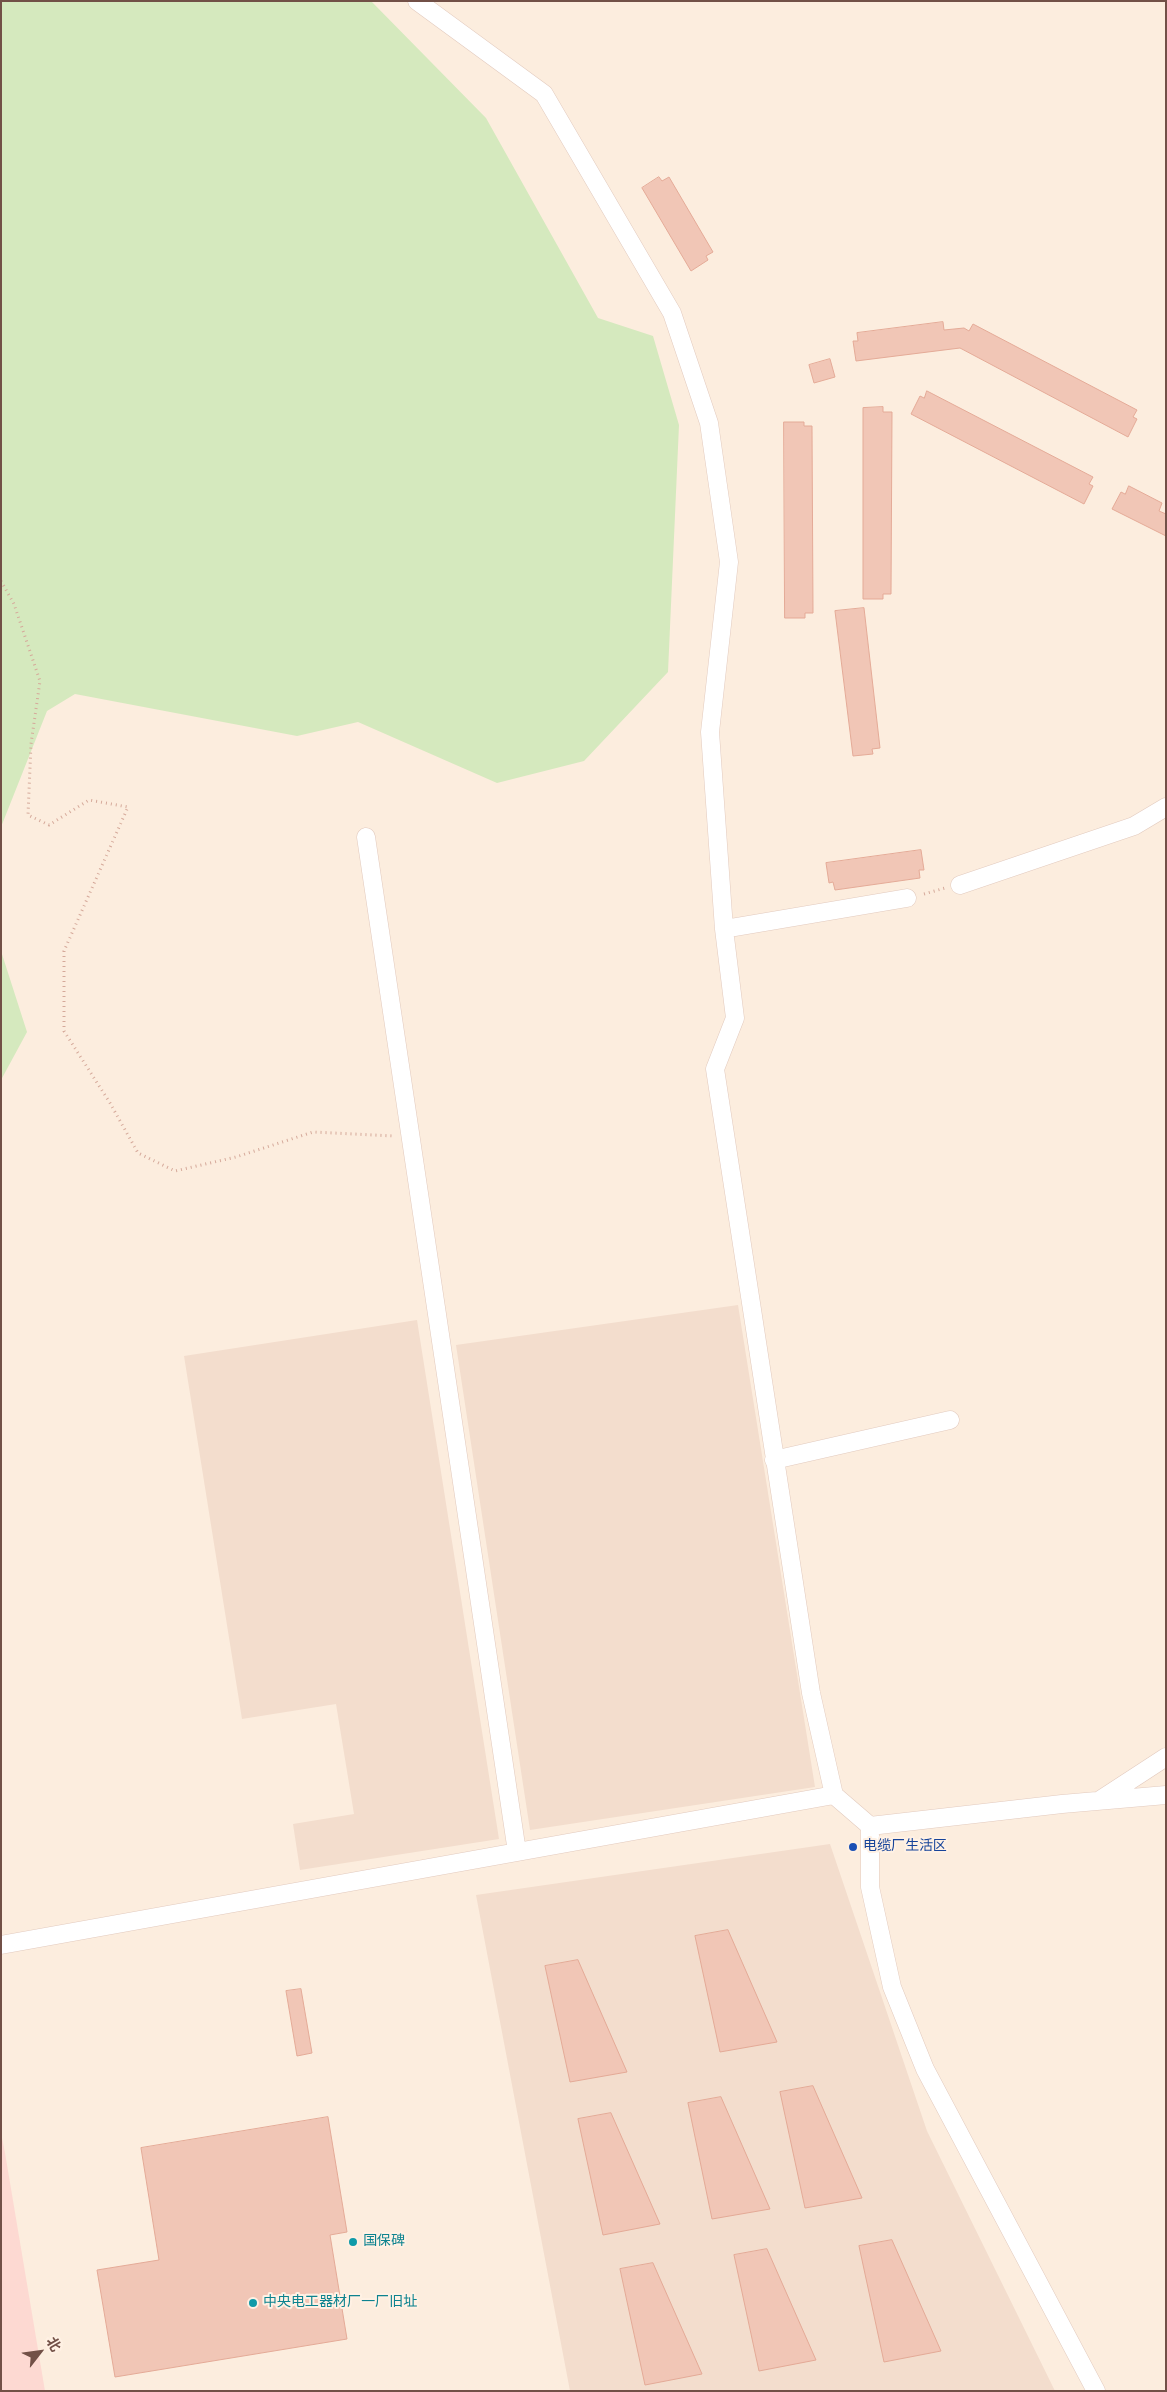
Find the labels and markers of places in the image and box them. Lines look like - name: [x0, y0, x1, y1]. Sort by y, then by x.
- place label: 电缆厂生活区: [863, 1839, 947, 1855]
- marker: 电缆厂生活区: [847, 1841, 859, 1853]
- place label: 国保碑: [363, 2234, 405, 2250]
- marker: 国保碑: [347, 2236, 359, 2248]
- place label: 中央电工器材厂一厂旧址: [263, 2295, 417, 2311]
- marker: 中央电工器材厂一厂旧址: [247, 2297, 259, 2309]

